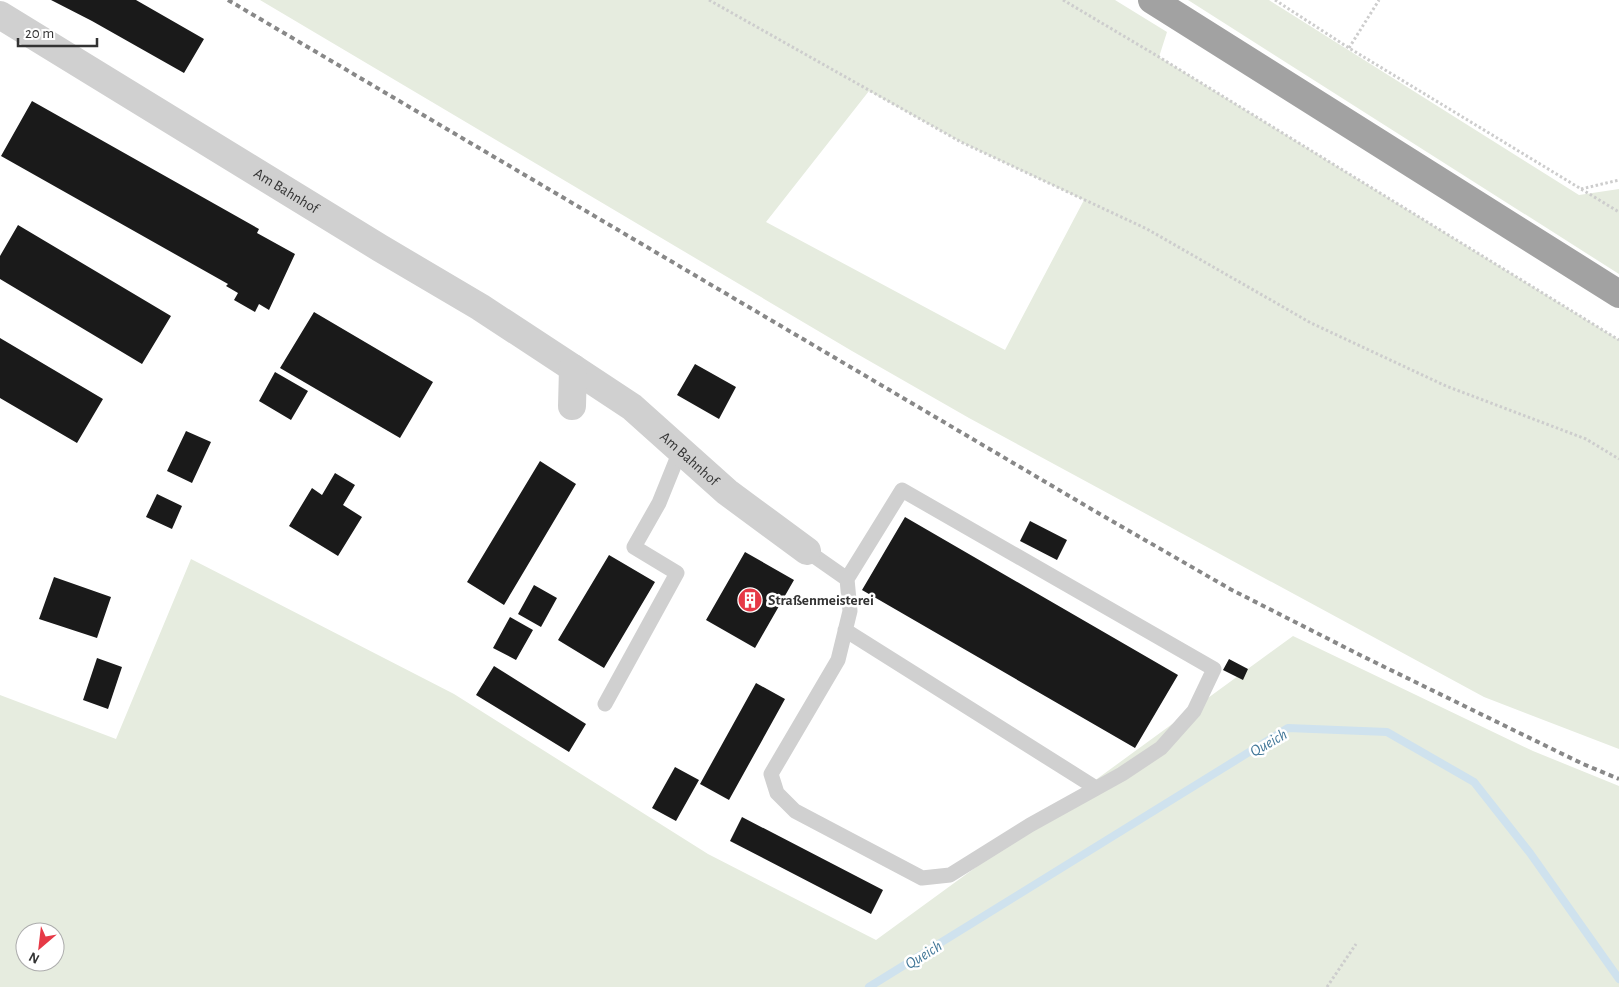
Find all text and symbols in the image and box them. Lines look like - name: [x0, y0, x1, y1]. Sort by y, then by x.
- scale bar: [18, 15, 96, 47]
- text: 20 m: [25, 26, 54, 41]
- street label: Am Bahnhof: [251, 166, 322, 217]
- street label: Am Bahnhof: [657, 429, 722, 490]
- building icon: Straßenmeisterei: [737, 587, 763, 613]
- place label: Straßenmeisterei: [768, 593, 874, 608]
- water label: Queich: [1247, 726, 1290, 761]
- north arrow: [15, 922, 65, 972]
- water label: Queich: [902, 938, 945, 973]
- text: N: [27, 949, 42, 966]

